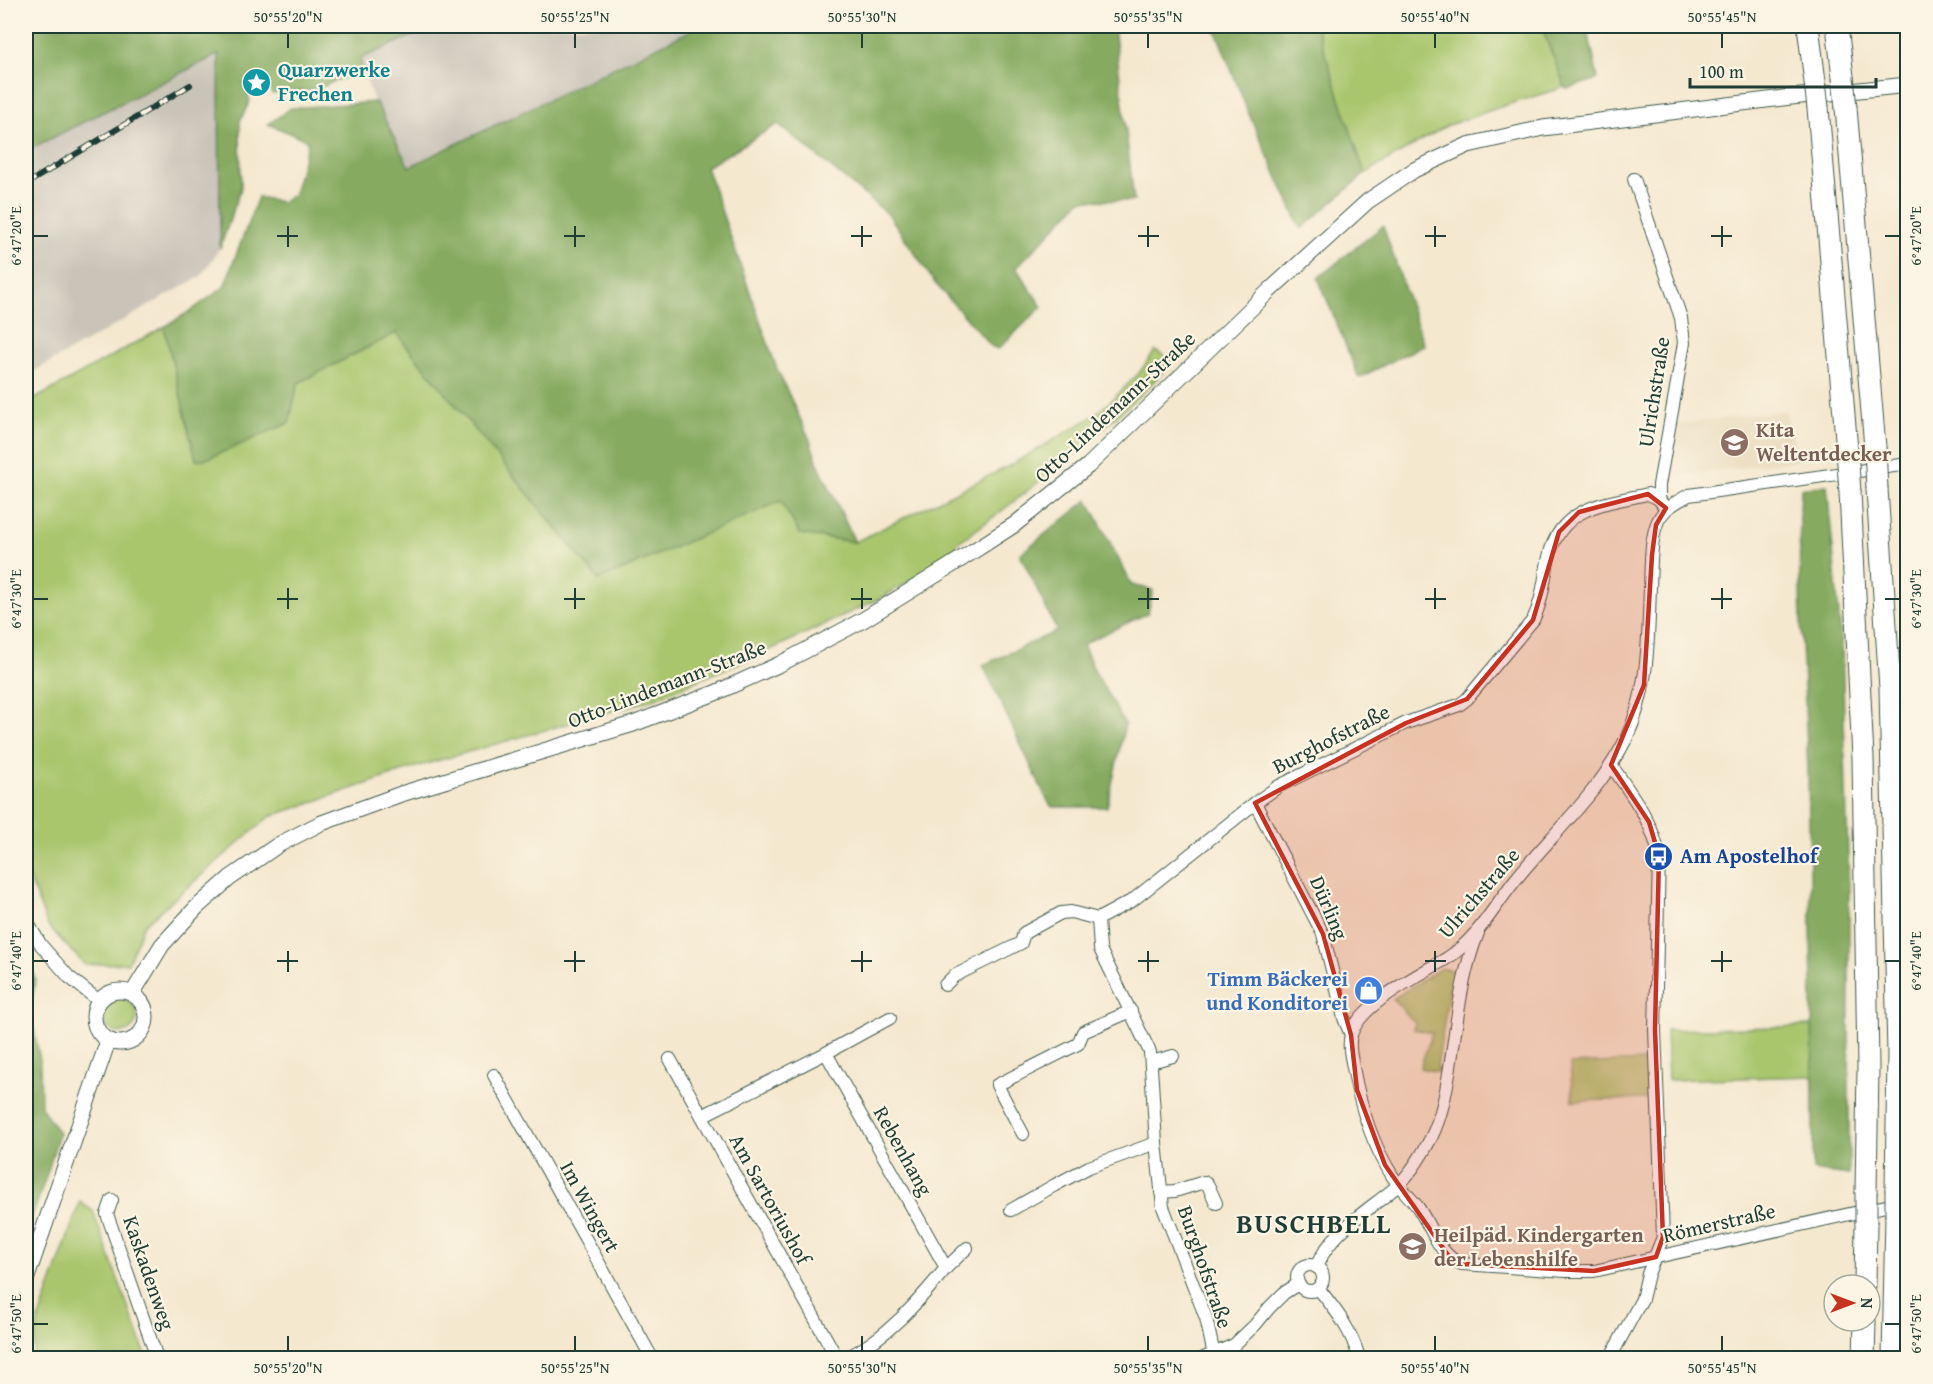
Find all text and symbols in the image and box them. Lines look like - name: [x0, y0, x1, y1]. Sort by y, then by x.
- text: 50°55'20"N: [254, 6, 323, 27]
- text: 50°55'25"N: [541, 6, 610, 27]
- text: 50°55'30"N: [828, 6, 897, 27]
- text: 50°55'35"N: [1114, 6, 1183, 27]
- text: 50°55'40"N: [1401, 6, 1470, 27]
- text: 50°55'45"N: [1688, 6, 1757, 27]
- scale bar: [1690, 51, 1876, 89]
- place label: Quarzwerke Frechen: [278, 54, 390, 109]
- text: 100 m: [1699, 58, 1744, 85]
- place icon: Quarzwerke Frechen: [241, 66, 273, 98]
- text: 6°47'20"E: [5, 206, 26, 266]
- text: 6°47'20"E: [1905, 206, 1926, 266]
- street label: Otto-Lindemann-Straße: [1027, 323, 1202, 490]
- street label: Ulrichstraße: [1629, 334, 1678, 449]
- place label: Kita Weltentdecker: [1756, 414, 1892, 469]
- school or university icon: Kita Weltentdecker: [1719, 426, 1751, 458]
- text: 6°47'30"E: [5, 569, 26, 629]
- text: 6°47'30"E: [1905, 569, 1926, 629]
- street label: Otto-Lindemann-Straße: [563, 631, 771, 736]
- street label: Burghofstraße: [1267, 696, 1395, 781]
- street label: Ulrichstraße: [1430, 840, 1527, 945]
- bus stop icon: Am Apostelhof: [1643, 840, 1675, 872]
- place label: Am Apostelhof: [1680, 840, 1820, 871]
- street label: Dürling: [1302, 871, 1357, 945]
- text: 6°47'40"E: [5, 931, 26, 991]
- text: 6°47'40"E: [1905, 931, 1926, 991]
- place label: Timm Bäckerei und Konditorei: [1206, 963, 1348, 1018]
- shop icon: Timm Bäckerei und Konditorei: [1353, 975, 1385, 1007]
- street label: Rebenhang: [866, 1100, 941, 1202]
- street label: Am Sartoriushof: [722, 1128, 820, 1272]
- street label: Im Wingert: [553, 1155, 629, 1259]
- street label: Römerstraße: [1659, 1194, 1778, 1251]
- street label: Burghofstraße: [1170, 1201, 1241, 1332]
- district label: BUSCHBELL: [1236, 1203, 1392, 1243]
- street label: Kaskadenweg: [115, 1212, 184, 1335]
- place label: Heilpäd. Kindergarten der Lebenshilfe: [1434, 1219, 1644, 1274]
- school or university icon: Heilpäd. Kindergarten der Lebenshilfe: [1397, 1231, 1429, 1263]
- north arrow: [1822, 1273, 1882, 1333]
- text: 6°47'50"E: [5, 1294, 26, 1354]
- text: 6°47'50"E: [1905, 1294, 1926, 1354]
- text: N: [1855, 1298, 1879, 1309]
- text: 50°55'20"N: [254, 1357, 323, 1378]
- text: 50°55'25"N: [541, 1357, 610, 1378]
- text: 50°55'30"N: [828, 1357, 897, 1378]
- text: 50°55'35"N: [1114, 1357, 1183, 1378]
- text: 50°55'40"N: [1401, 1357, 1470, 1378]
- text: 50°55'45"N: [1688, 1357, 1757, 1378]

